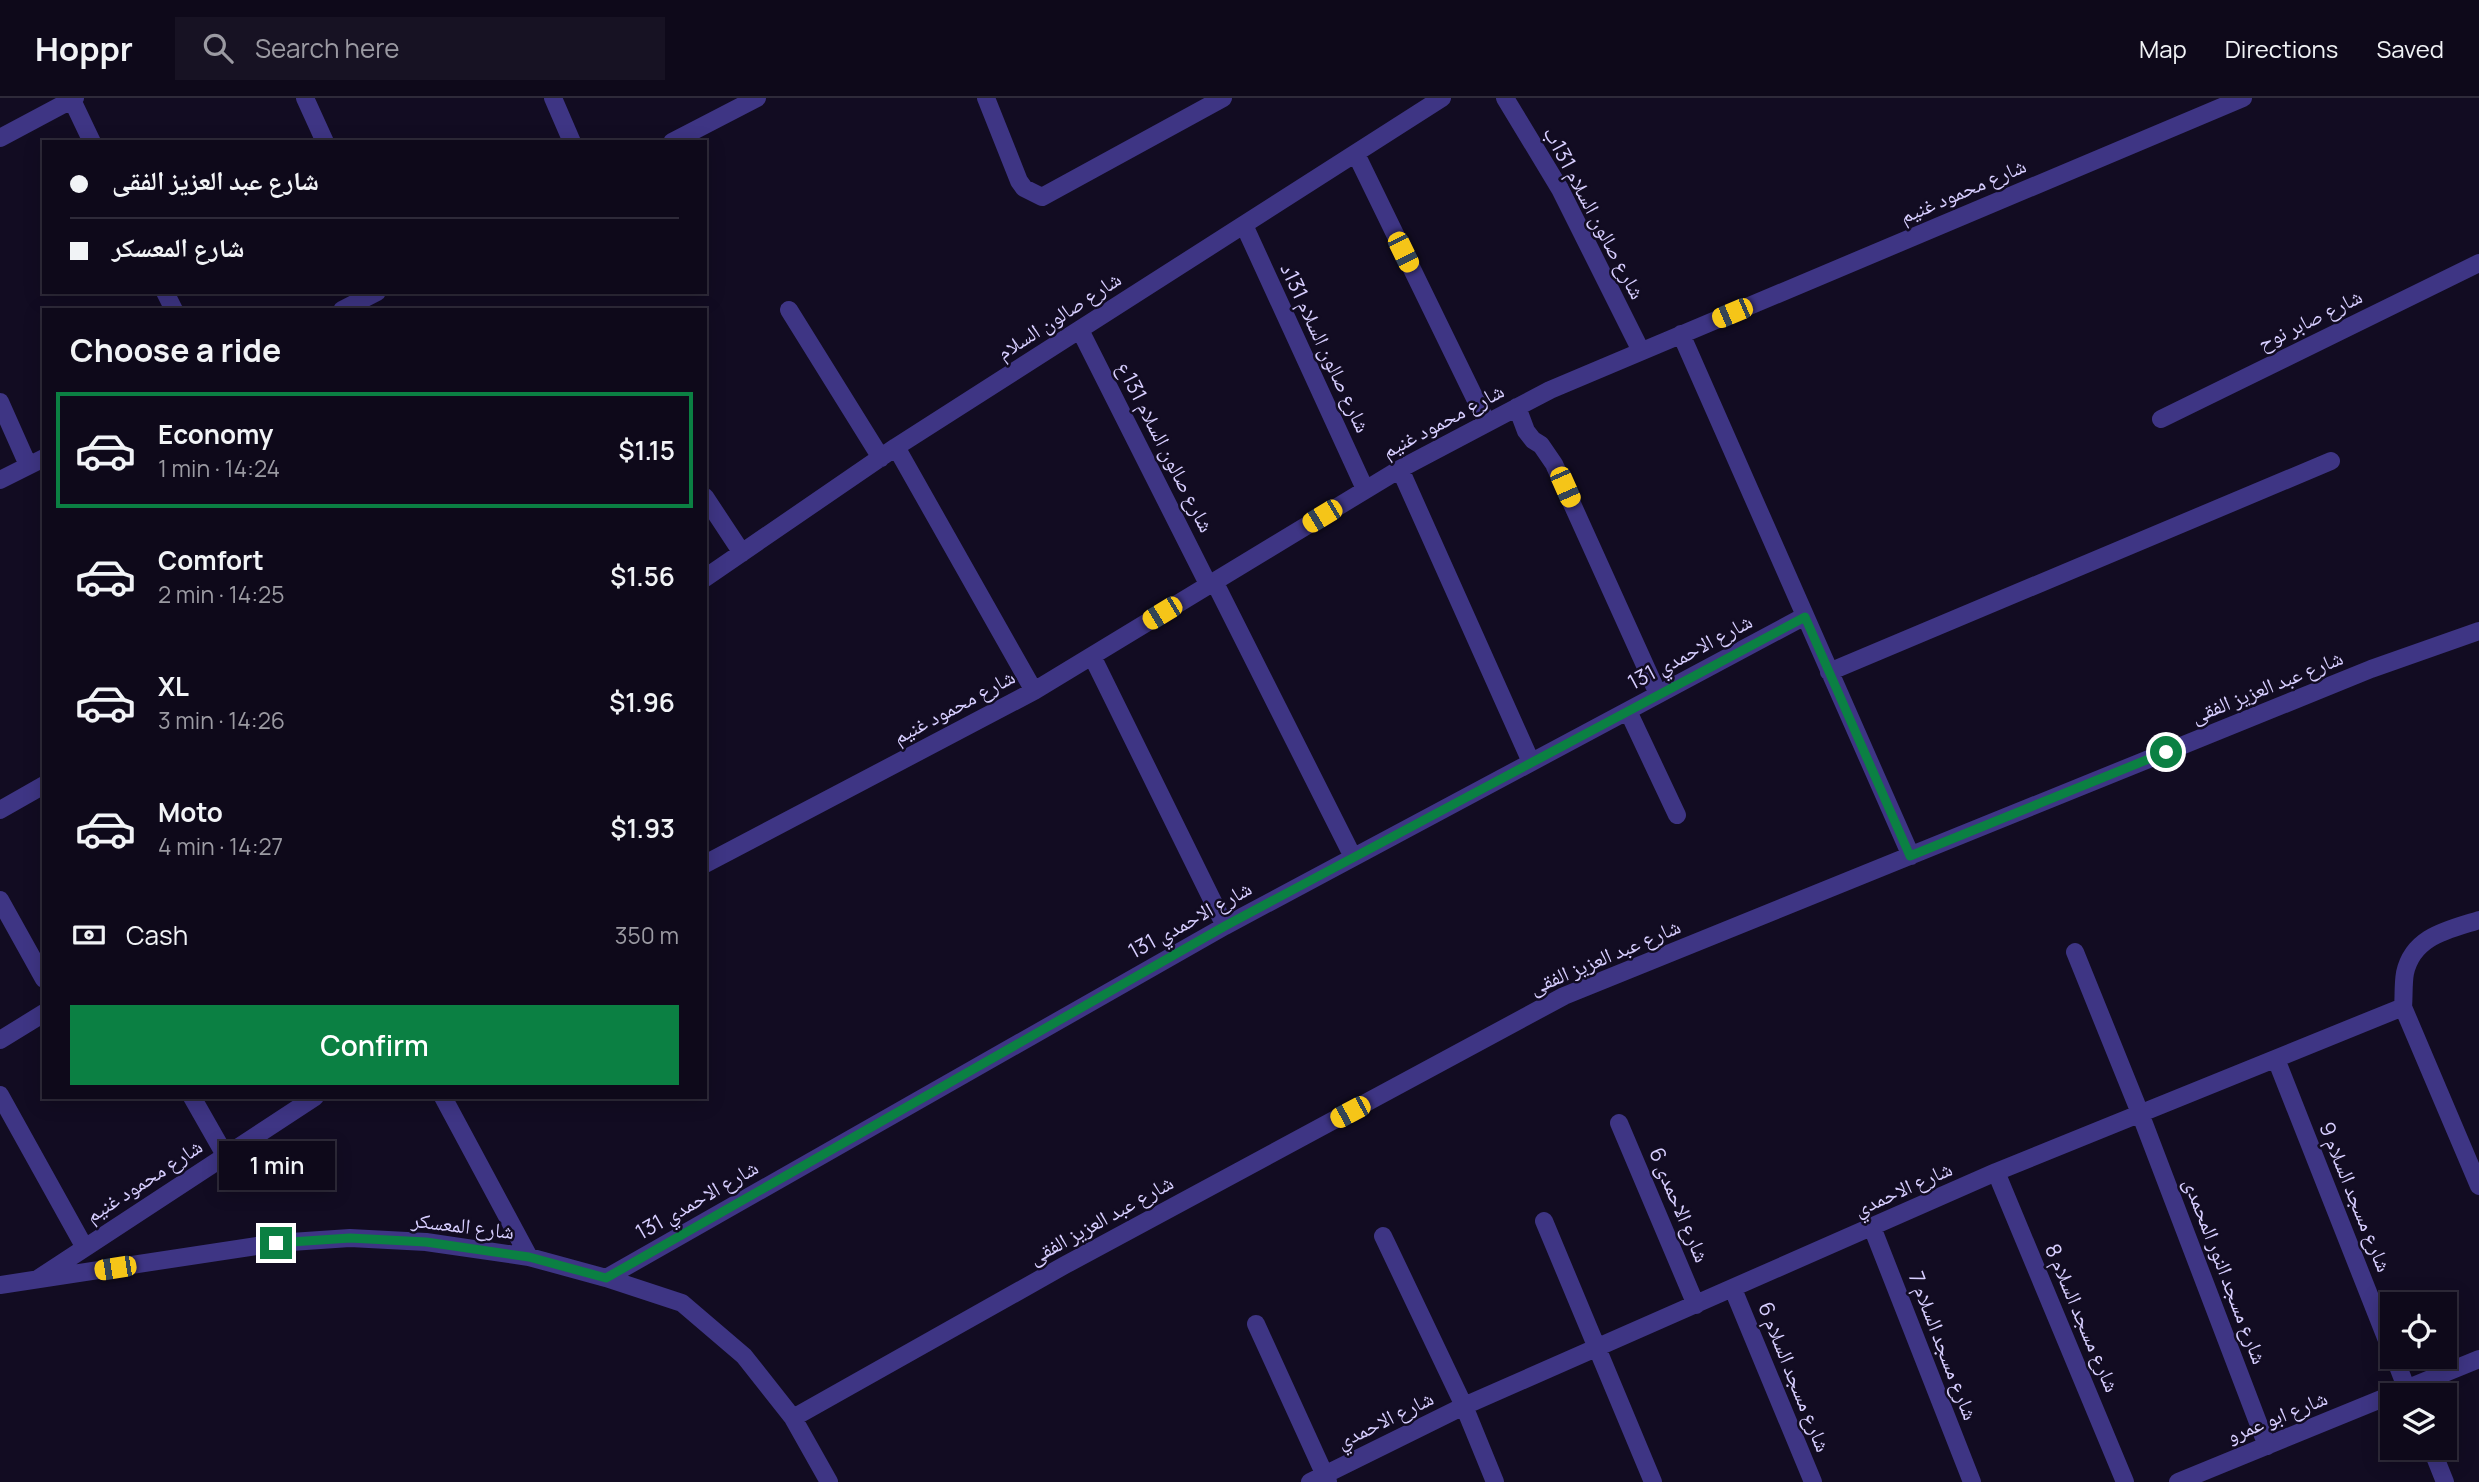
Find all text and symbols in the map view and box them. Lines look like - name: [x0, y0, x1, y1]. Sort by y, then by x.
- search box: [175, 17, 665, 80]
- text: Hoppr: [35, 26, 133, 71]
- icon: search: [199, 29, 237, 67]
- text: Search here: [255, 30, 400, 66]
- text: Map: [2139, 32, 2187, 65]
- text: Directions: [2225, 32, 2338, 65]
- text: Saved: [2376, 32, 2444, 65]
- street label: شارع صالون السلام 131ب: [1537, 121, 1652, 304]
- street label: شارع محمود غنيم: [1895, 151, 2030, 230]
- text: شارع عبد العزيز الفقى: [112, 162, 319, 198]
- text: شارع المعسكر: [112, 229, 244, 265]
- car: [1385, 229, 1422, 275]
- street label: شارع صالون السلام 131د: [1273, 258, 1377, 437]
- street label: شارع صالون السلام: [991, 264, 1127, 367]
- street label: شارع صابر نوح: [2252, 282, 2367, 357]
- car: [1709, 295, 1756, 331]
- text: Choose a ride: [70, 328, 281, 372]
- street label: شارع صالون السلام 131ع: [1110, 356, 1221, 537]
- street label: شارع محمود غنيم: [1377, 376, 1509, 465]
- text: Economy: [158, 416, 273, 452]
- icon: car: [74, 419, 137, 482]
- text: $1.15: [619, 432, 675, 468]
- text: 1 min · 14:24: [158, 452, 280, 484]
- car: [1547, 464, 1584, 510]
- car: [1299, 496, 1346, 536]
- text: Comfort: [158, 542, 264, 578]
- icon: car: [74, 545, 137, 608]
- text: $1.56: [610, 558, 675, 594]
- text: 2 min · 14:25: [158, 578, 284, 610]
- car: [1139, 593, 1186, 633]
- street label: شارع الاحمدي 131: [1622, 607, 1758, 699]
- street label: شارع عبد العزيز الفقى: [2186, 643, 2347, 729]
- street label: شارع محمود غنيم: [888, 662, 1020, 751]
- text: XL: [158, 668, 189, 704]
- icon: car: [74, 671, 137, 734]
- text: $1.96: [609, 684, 675, 720]
- text: 3 min · 14:26: [158, 704, 285, 736]
- route start: [2150, 736, 2182, 768]
- text: Moto: [158, 794, 223, 830]
- icon: car: [74, 797, 137, 860]
- text: $1.93: [611, 810, 675, 846]
- text: 4 min · 14:27: [158, 830, 283, 862]
- street label: شارع الاحمدي 131: [1123, 874, 1258, 968]
- street label: شارع عبد العزيز الفقى: [1525, 912, 1684, 1001]
- icon: cash: [70, 916, 108, 954]
- text: Cash: [126, 917, 188, 953]
- text: 350 m: [615, 919, 679, 951]
- button: Confirm: [70, 1005, 679, 1085]
- car: [1327, 1093, 1374, 1131]
- street label: شارع مسجد السلام 9: [2312, 1117, 2399, 1276]
- street label: شارع محمود غنيم: [79, 1132, 208, 1229]
- callout: 1 min: [218, 1142, 334, 1190]
- street label: شارع الاحمدى 6: [1643, 1143, 1717, 1266]
- text: 1 min: [250, 1149, 304, 1181]
- street label: شارع الاحمدي 131: [630, 1153, 765, 1248]
- street label: شارع الاحمدي: [1849, 1154, 1958, 1225]
- street label: شارع عبد العزيز الفقى: [1023, 1168, 1178, 1271]
- street label: شارع مسجد النور المحمدى: [2178, 1174, 2274, 1368]
- street label: شارع المعسكر: [409, 1205, 516, 1245]
- route end: [260, 1227, 292, 1259]
- street label: شارع مسجد السلام 8: [2038, 1239, 2127, 1396]
- car: [93, 1254, 138, 1282]
- street label: شارع مسجد السلام 7: [1902, 1267, 1985, 1424]
- map controls: [2380, 1292, 2457, 1460]
- button: locate: [2380, 1292, 2457, 1369]
- street label: شارع مسجد السلام 6: [1751, 1297, 1838, 1456]
- street label: شارع ابو عمرو: [2222, 1383, 2331, 1449]
- button: layers: [2380, 1383, 2457, 1460]
- street label: شارع الاحمدي: [1331, 1384, 1439, 1458]

